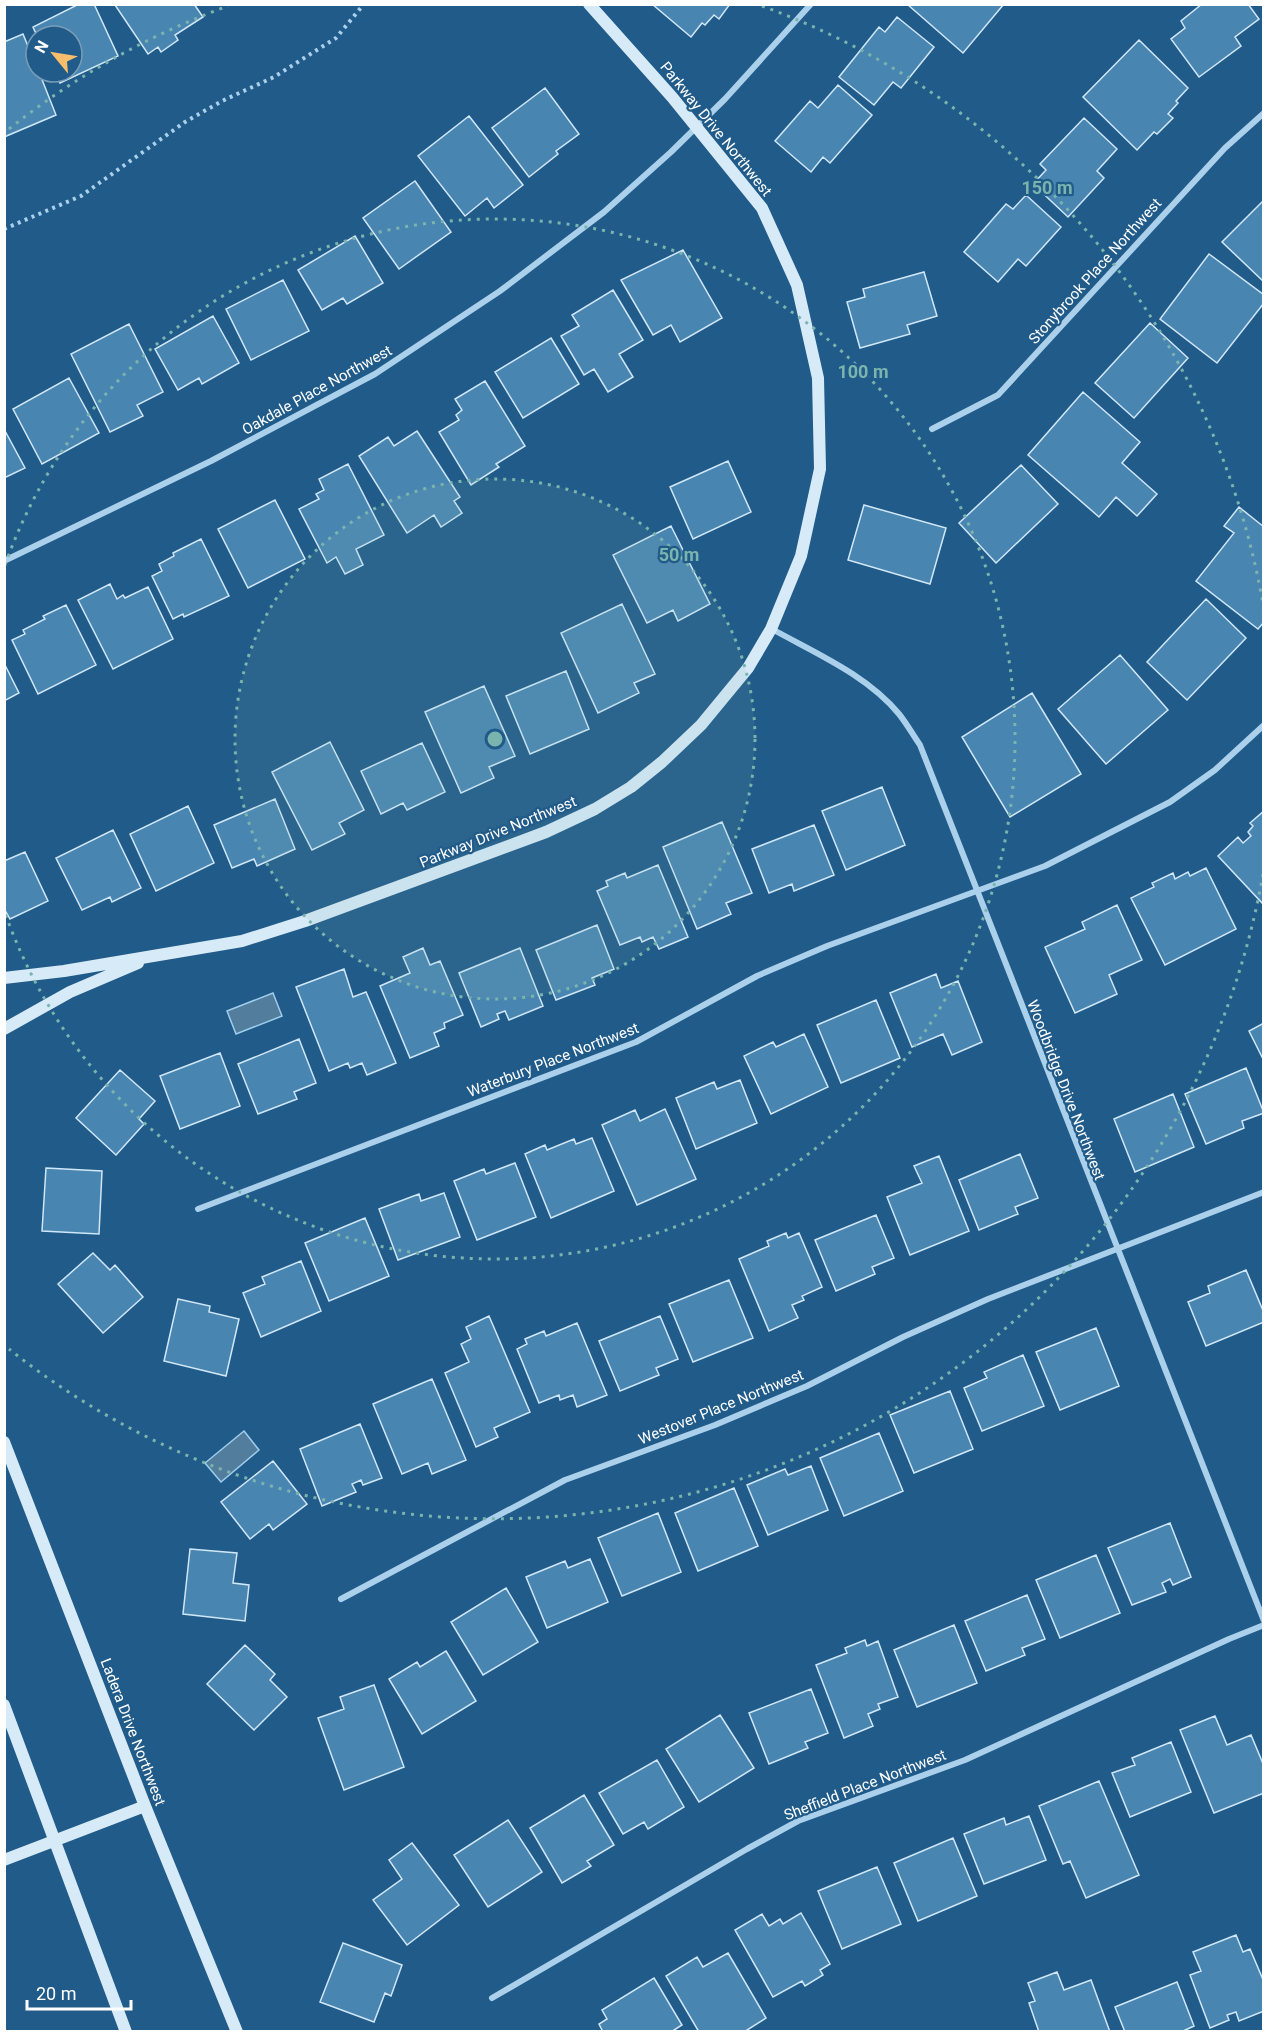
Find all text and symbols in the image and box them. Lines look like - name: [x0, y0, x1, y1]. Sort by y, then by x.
- north arrow: [24, 24, 84, 84]
- text: N: [30, 37, 52, 56]
- street label: Parkway Drive Northwest: [656, 58, 776, 200]
- text: 150 m: [1021, 177, 1073, 198]
- street label: Stonybrook Place Northwest: [1025, 194, 1165, 348]
- street label: Oakdale Place Northwest: [239, 341, 395, 439]
- text: 100 m: [837, 361, 889, 382]
- text: 50 m: [659, 544, 699, 565]
- centre of rings: [485, 729, 505, 749]
- street label: Parkway Drive Northwest: [417, 792, 579, 872]
- street label: Woodbridge Drive Northwest: [1023, 997, 1109, 1183]
- street label: Waterbury Place Northwest: [465, 1019, 641, 1101]
- street label: Westover Place Northwest: [636, 1366, 806, 1448]
- street label: Ladera Drive Northwest: [97, 1656, 169, 1808]
- street label: Sheffield Place Northwest: [781, 1746, 949, 1824]
- scale bar: [27, 1973, 130, 2011]
- text: 20 m: [36, 1983, 76, 2004]

